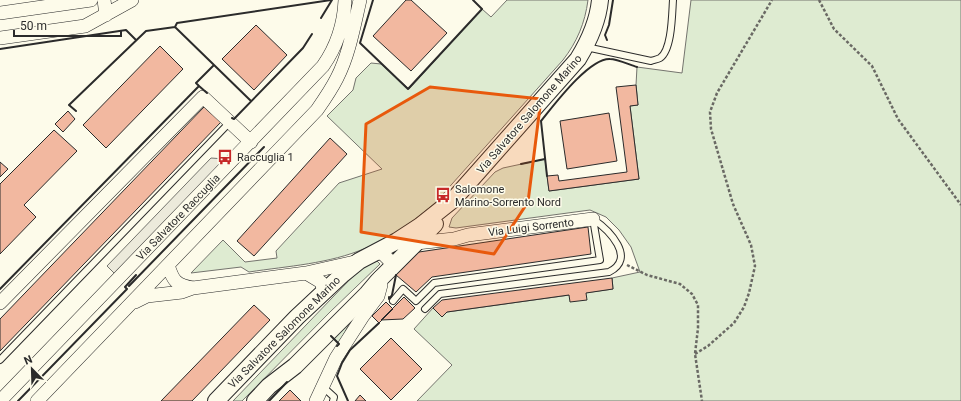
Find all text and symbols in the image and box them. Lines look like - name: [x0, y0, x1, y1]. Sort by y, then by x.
- scale bar: [14, 12, 121, 38]
- text: 50 m: [20, 19, 47, 33]
- street label: Via Salvatore Salomone Marino: [474, 52, 585, 176]
- bus stop icon: Raccuglia 1: [216, 148, 234, 166]
- place label: Raccuglia 1: [237, 151, 294, 164]
- street label: Via Salvatore Raccuglia: [134, 172, 223, 263]
- place label: Salomone Marino-Sorrento Nord: [455, 183, 561, 209]
- bus stop icon: Salomone Marino-Sorrento Nord: [434, 186, 452, 204]
- street label: Via Luigi Sorrento: [487, 216, 575, 239]
- street label: Via Salvatore Salomone Marino: [226, 274, 343, 391]
- north arrow: [12, 349, 52, 389]
- text: N: [22, 353, 35, 368]

